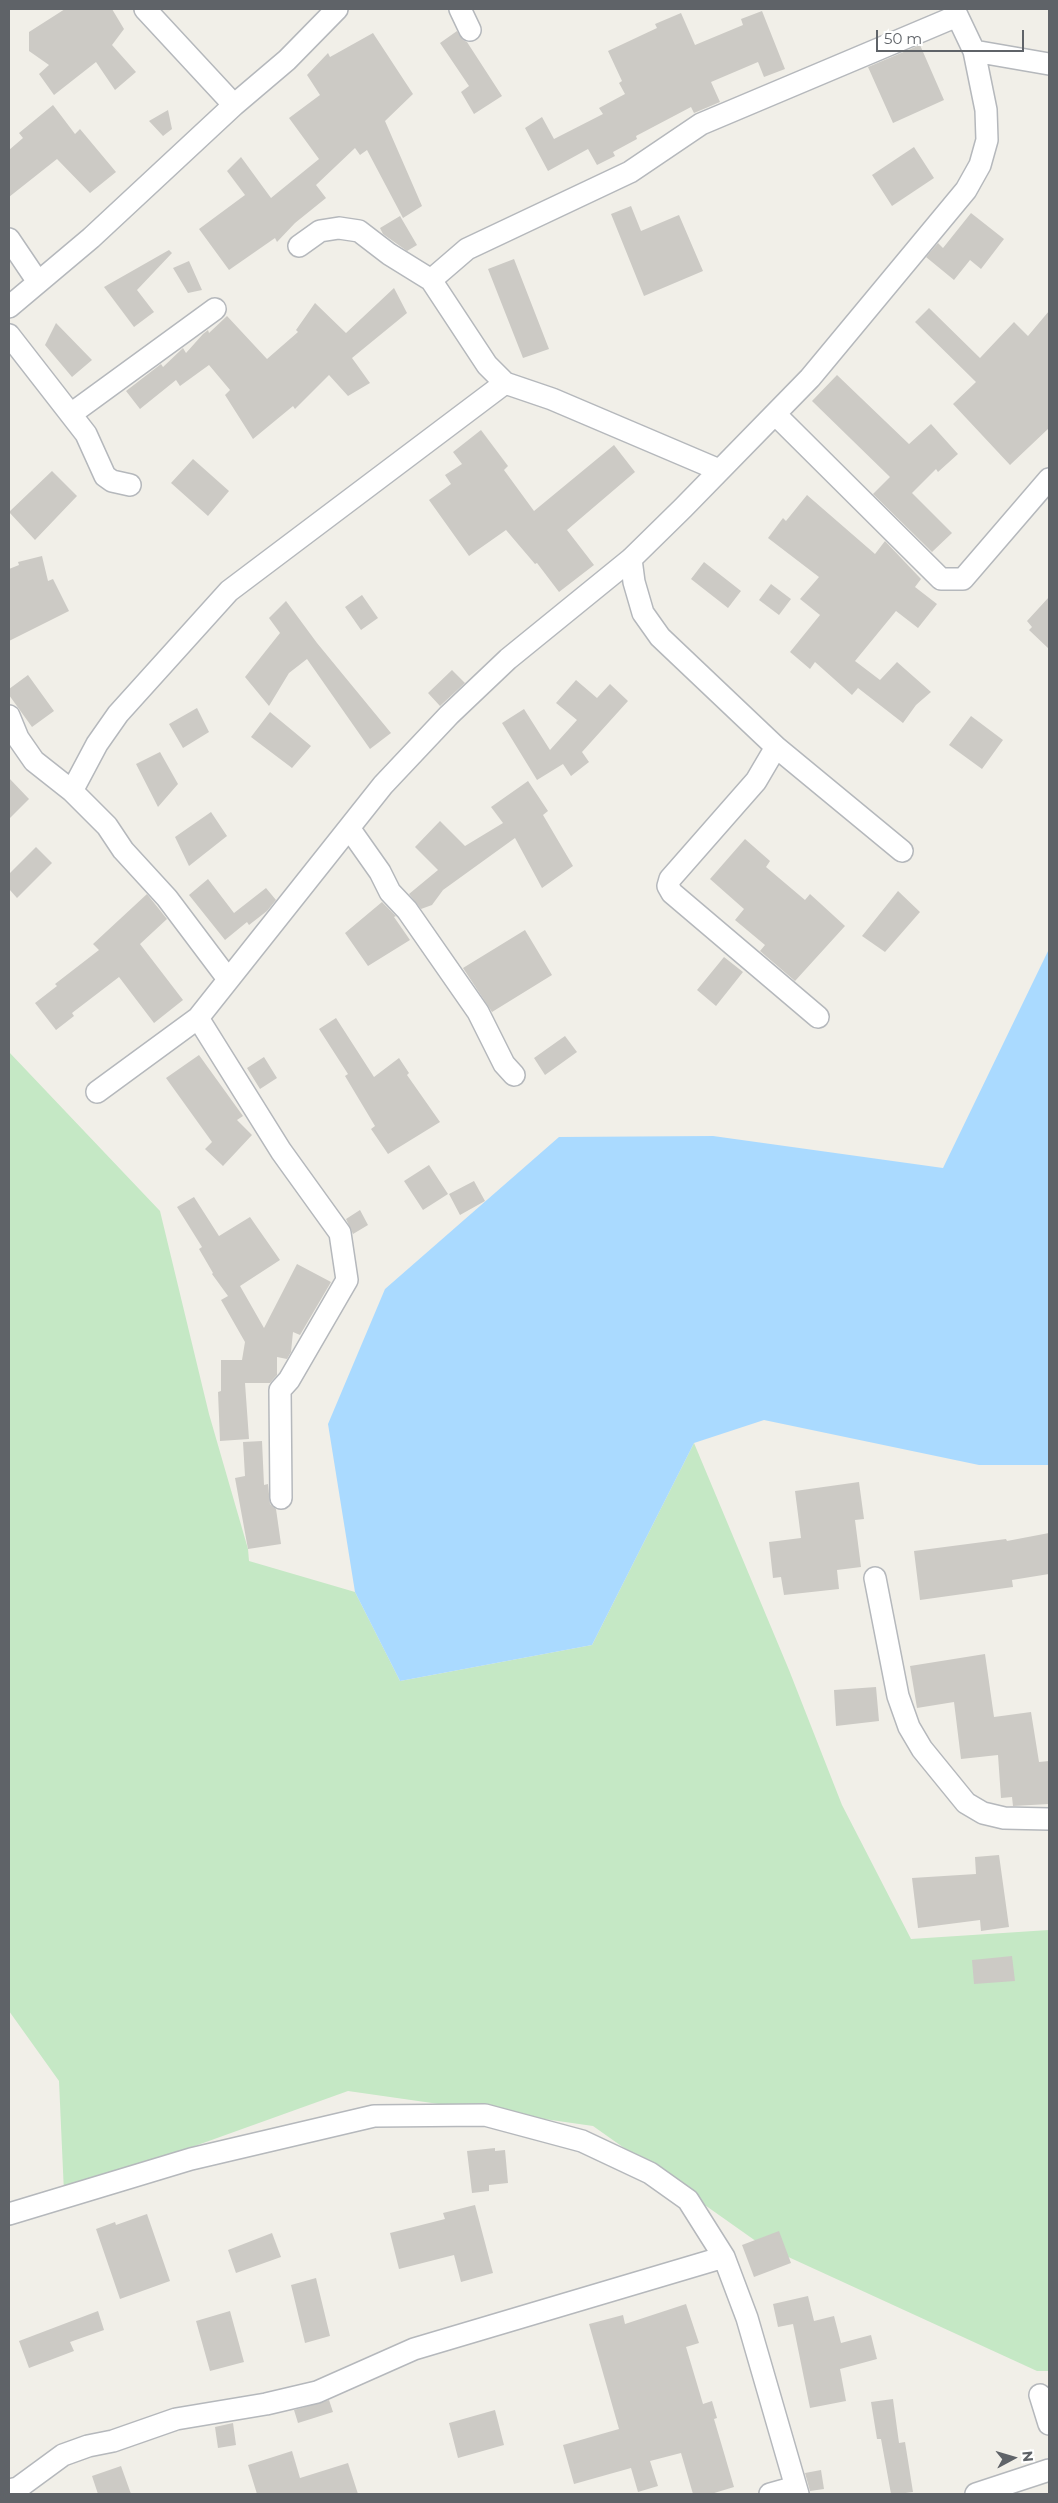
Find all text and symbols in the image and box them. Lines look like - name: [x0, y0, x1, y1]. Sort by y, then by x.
- scale bar: [878, 20, 1026, 52]
- text: 50 m: [884, 29, 922, 48]
- north arrow: [988, 2433, 1038, 2483]
- text: N: [1018, 2450, 1037, 2463]

